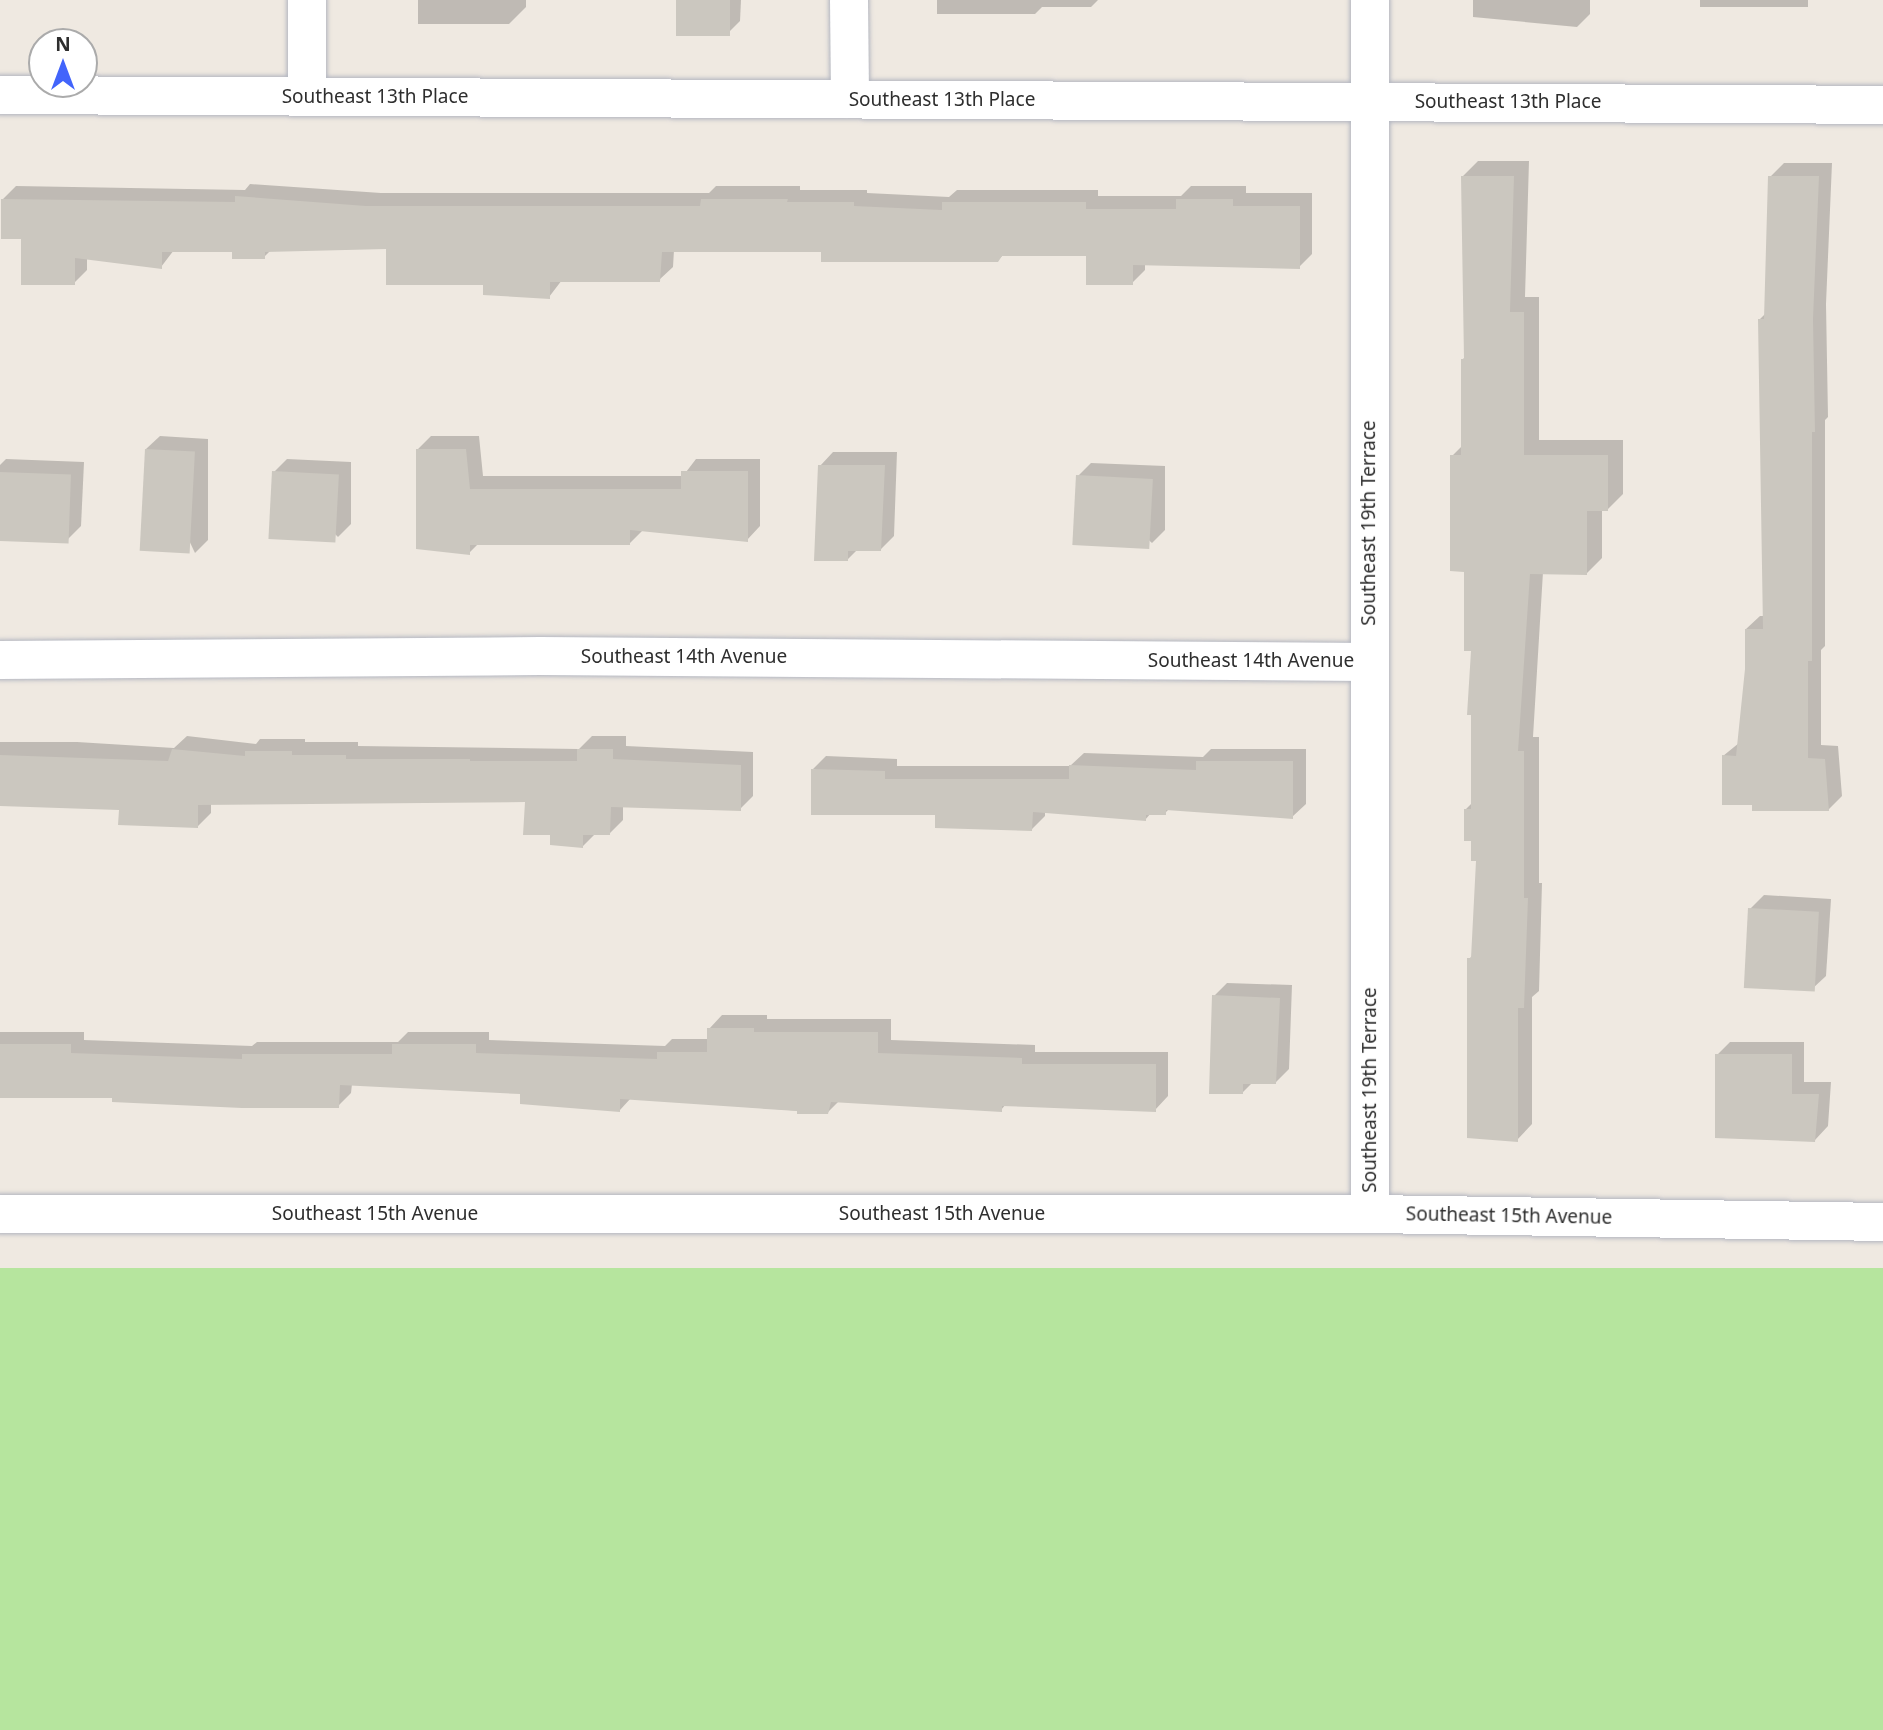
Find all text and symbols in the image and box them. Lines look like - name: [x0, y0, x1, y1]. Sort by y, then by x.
- north arrow: [28, 28, 98, 98]
- text: N: [55, 31, 71, 57]
- street label: Southeast 13th Place: [282, 86, 468, 108]
- street label: Southeast 13th Place: [849, 89, 1035, 111]
- street label: Southeast 13th Place: [1415, 91, 1601, 113]
- street label: Southeast 19th Terrace: [1358, 420, 1380, 626]
- street label: Southeast 14th Avenue: [581, 646, 787, 668]
- street label: Southeast 14th Avenue: [1148, 650, 1354, 672]
- street label: Southeast 19th Terrace: [1359, 987, 1381, 1193]
- street label: Southeast 15th Avenue: [272, 1203, 478, 1225]
- street label: Southeast 15th Avenue: [839, 1203, 1045, 1225]
- street label: Southeast 15th Avenue: [1406, 1203, 1612, 1229]

